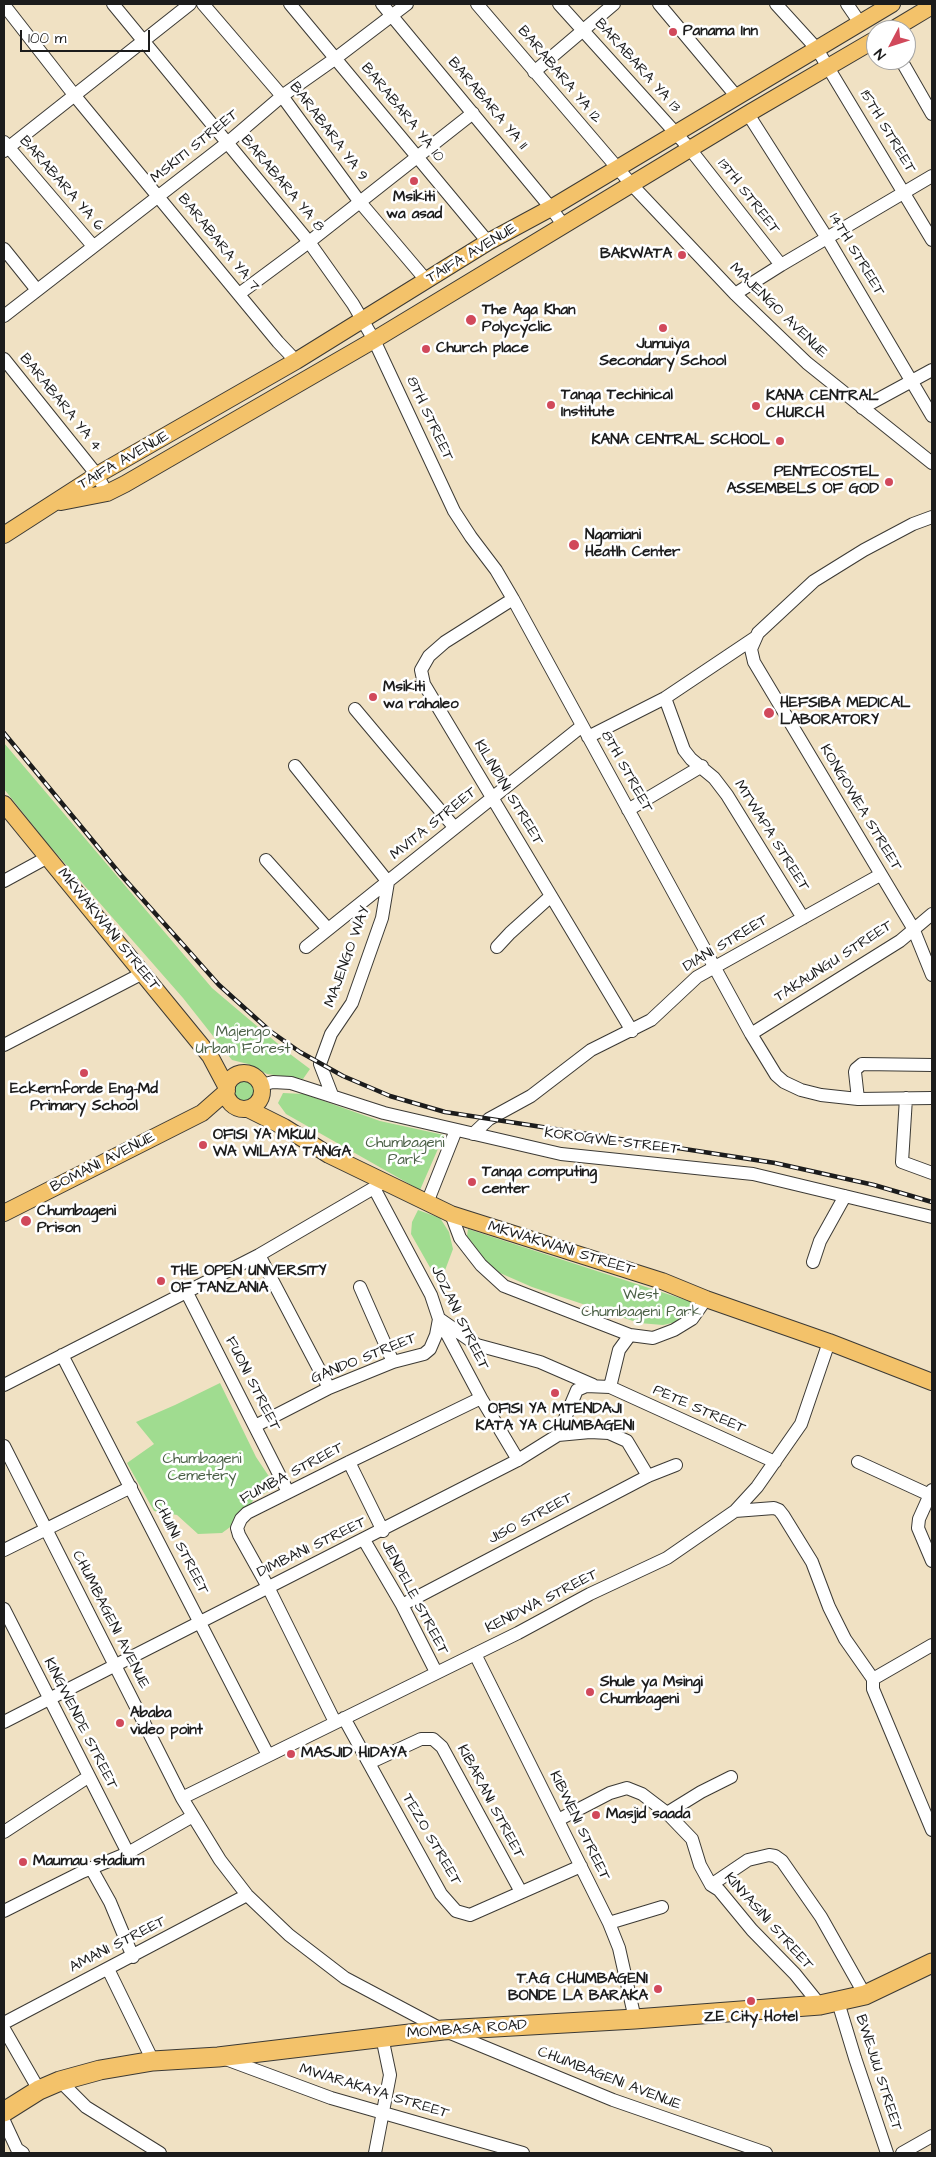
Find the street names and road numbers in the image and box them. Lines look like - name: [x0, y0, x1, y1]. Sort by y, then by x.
- street label: BARABARA YA 13: [590, 15, 684, 117]
- street label: BARABARA YA 12: [513, 23, 605, 127]
- street label: BARABARA YA 11: [443, 54, 531, 154]
- street label: BARABARA YA 10: [357, 60, 447, 166]
- street label: BARABARA YA 9: [285, 79, 371, 185]
- street label: 15TH STREET: [855, 87, 919, 177]
- street label: MSKITI STREET: [147, 106, 243, 188]
- street label: BARABARA YA 8: [236, 132, 328, 236]
- street label: BARABARA YA 6: [15, 133, 107, 235]
- street label: 13TH STREET: [713, 156, 783, 238]
- street label: BARABARA YA 7: [173, 191, 263, 295]
- street label: 14TH STREET: [824, 210, 888, 300]
- street label: TAIFA AVENUE: [424, 220, 520, 288]
- street label: MAJENGO AVENUE: [725, 260, 831, 362]
- street label: BARABARA YA 4: [15, 350, 105, 456]
- street label: 8TH STREET: [402, 374, 456, 464]
- street label: TAIFA AVENUE: [75, 428, 173, 494]
- street label: 8TH STREET: [596, 728, 656, 816]
- street label: KILINDINI STREET: [469, 737, 547, 849]
- street label: KONGOWEA STREET: [815, 742, 905, 874]
- street label: MTWAPA STREET: [730, 777, 812, 895]
- street label: MVITA STREET: [387, 784, 481, 864]
- street label: MKWAKWANI STREET: [53, 865, 163, 995]
- street label: MAJENGO WAY: [321, 904, 375, 1010]
- street label: DIANI STREET: [680, 912, 772, 976]
- street label: TAKAUNGU STREET: [772, 917, 896, 1007]
- street label: KOROGWE STREET: [543, 1125, 681, 1159]
- street label: BOMANI AVENUE: [48, 1129, 158, 1197]
- street label: MKWAKWANI STREET: [485, 1218, 637, 1280]
- street label: JOZANI STREET: [426, 1263, 492, 1373]
- street label: GANDO STREET: [309, 1330, 419, 1388]
- street label: FUONI STREET: [221, 1334, 283, 1434]
- street label: PETE STREET: [650, 1382, 748, 1438]
- street label: FUMBA STREET: [237, 1439, 347, 1509]
- street label: JISO STREET: [486, 1489, 576, 1549]
- street label: CHUINI STREET: [148, 1496, 212, 1598]
- street label: DIMBANI STREET: [255, 1514, 369, 1582]
- street label: JENDELE STREET: [376, 1538, 452, 1658]
- street label: CHUMBAGENI AVENUE: [67, 1548, 153, 1692]
- street label: KENDWA STREET: [483, 1566, 601, 1638]
- street label: KINGWENDE STREET: [39, 1655, 121, 1793]
- street label: KIBARANI STREET: [452, 1742, 528, 1862]
- street label: KIBWENI STREET: [545, 1768, 613, 1884]
- street label: TEZO STREET: [398, 1791, 464, 1889]
- street label: KINYASINI STREET: [720, 1870, 816, 1974]
- street label: AMANI STREET: [67, 1913, 169, 1977]
- street label: BWEJUU STREET: [851, 2013, 905, 2133]
- street label: MOMBASA ROAD: [406, 2017, 528, 2043]
- street label: CHUMBAGENI AVENUE: [535, 2043, 683, 2115]
- street label: MWARAKAYA STREET: [297, 2061, 451, 2123]

